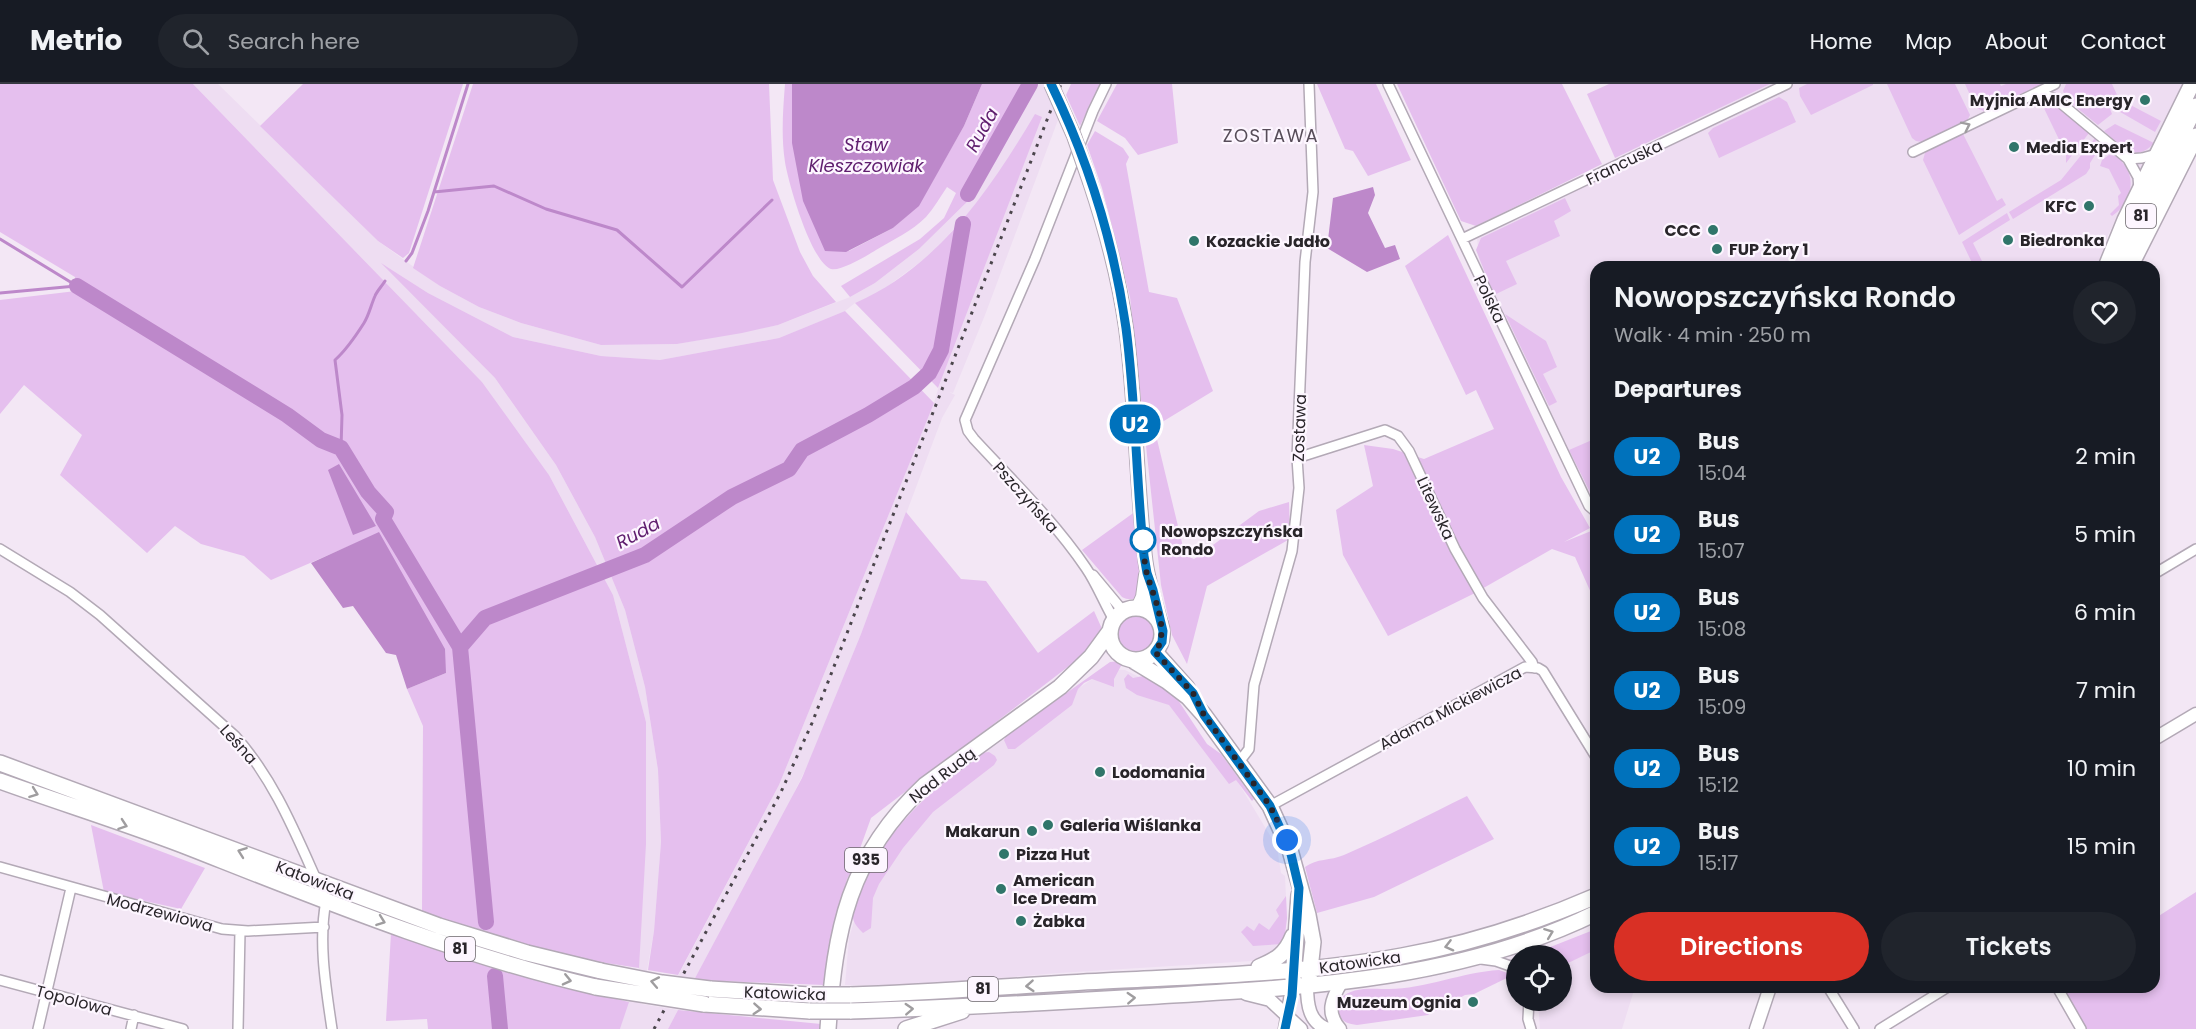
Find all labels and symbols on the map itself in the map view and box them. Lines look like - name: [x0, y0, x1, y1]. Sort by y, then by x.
- place label: Myjnia AMIC Energy: [1970, 89, 2134, 112]
- marker: Myjnia AMIC Energy: [2138, 93, 2152, 107]
- water label: Ruda: [959, 103, 1004, 156]
- one-way arrow: [1959, 122, 1970, 134]
- district label: ZOSTAWA: [1223, 123, 1319, 148]
- water label: Staw Kleszczowiak: [808, 132, 924, 178]
- street label: Francuska: [1582, 134, 1666, 191]
- place label: Media Expert: [2026, 136, 2133, 159]
- marker: Media Expert: [2007, 140, 2021, 154]
- place label: KFC: [2045, 195, 2077, 218]
- marker: KFC: [2082, 199, 2096, 213]
- road number: 81: [2126, 204, 2156, 228]
- place label: CCC: [1664, 219, 1701, 242]
- marker: CCC: [1706, 223, 1720, 237]
- place label: Biedronka: [2020, 229, 2105, 252]
- place label: Kozackie Jadło: [1206, 230, 1330, 253]
- marker: Biedronka: [2001, 233, 2015, 247]
- marker: Kozackie Jadło: [1187, 234, 1201, 248]
- place label: FUP Żory 1: [1729, 238, 1809, 261]
- marker: FUP Żory 1: [1710, 242, 1724, 256]
- street label: Polska: [1468, 271, 1511, 327]
- street label: Zostawa: [1287, 394, 1312, 462]
- line badge: U2: [1108, 404, 1162, 444]
- street label: Pszczyńska: [987, 457, 1064, 538]
- street label: Litewska: [1411, 473, 1460, 543]
- water label: Ruda: [611, 511, 664, 555]
- place label: Nowopszczyńska Rondo: [1161, 520, 1303, 561]
- marker: Nowopszczyńska Rondo: [1130, 527, 1156, 553]
- street label: Adama Mickiewicza: [1375, 661, 1526, 756]
- street label: Leśna: [215, 719, 263, 769]
- street label: Nad Rudą: [904, 742, 980, 809]
- place label: Lodomania: [1112, 761, 1205, 784]
- marker: Lodomania: [1093, 765, 1107, 779]
- one-way arrow: [28, 786, 39, 798]
- place label: Galeria Wiślanka: [1060, 814, 1201, 837]
- one-way arrow: [118, 817, 128, 830]
- marker: Galeria Wiślanka: [1041, 818, 1055, 832]
- place label: Makarun: [945, 820, 1020, 843]
- marker: Makarun: [1025, 824, 1039, 838]
- your location: [1272, 825, 1302, 855]
- place label: Pizza Hut: [1016, 843, 1090, 866]
- one-way arrow: [237, 847, 248, 859]
- marker: Pizza Hut: [997, 847, 1011, 861]
- road number: 935: [845, 848, 887, 872]
- street label: Katowicka: [272, 855, 357, 906]
- place label: American Ice Dream: [1013, 869, 1097, 910]
- marker: American Ice Dream: [994, 882, 1008, 896]
- street label: Modrzewiowa: [104, 887, 216, 938]
- place label: Żabka: [1033, 910, 1085, 933]
- one-way arrow: [375, 914, 386, 927]
- marker: Żabka: [1014, 914, 1028, 928]
- one-way arrow: [1543, 928, 1554, 940]
- road number: 81: [445, 937, 475, 961]
- one-way arrow: [1444, 939, 1455, 951]
- street label: Katowicka: [1318, 945, 1402, 980]
- one-way arrow: [562, 973, 572, 986]
- one-way arrow: [650, 976, 660, 989]
- road number: 81: [968, 977, 998, 1001]
- street label: Topolowa: [33, 979, 115, 1022]
- one-way arrow: [1026, 979, 1035, 992]
- street label: Katowicka: [743, 981, 827, 1006]
- one-way arrow: [1126, 991, 1135, 1004]
- place label: Muzeum Ognia: [1337, 991, 1461, 1014]
- marker: Muzeum Ognia: [1466, 995, 1480, 1009]
- one-way arrow: [752, 1002, 761, 1015]
- one-way arrow: [904, 1003, 913, 1016]

